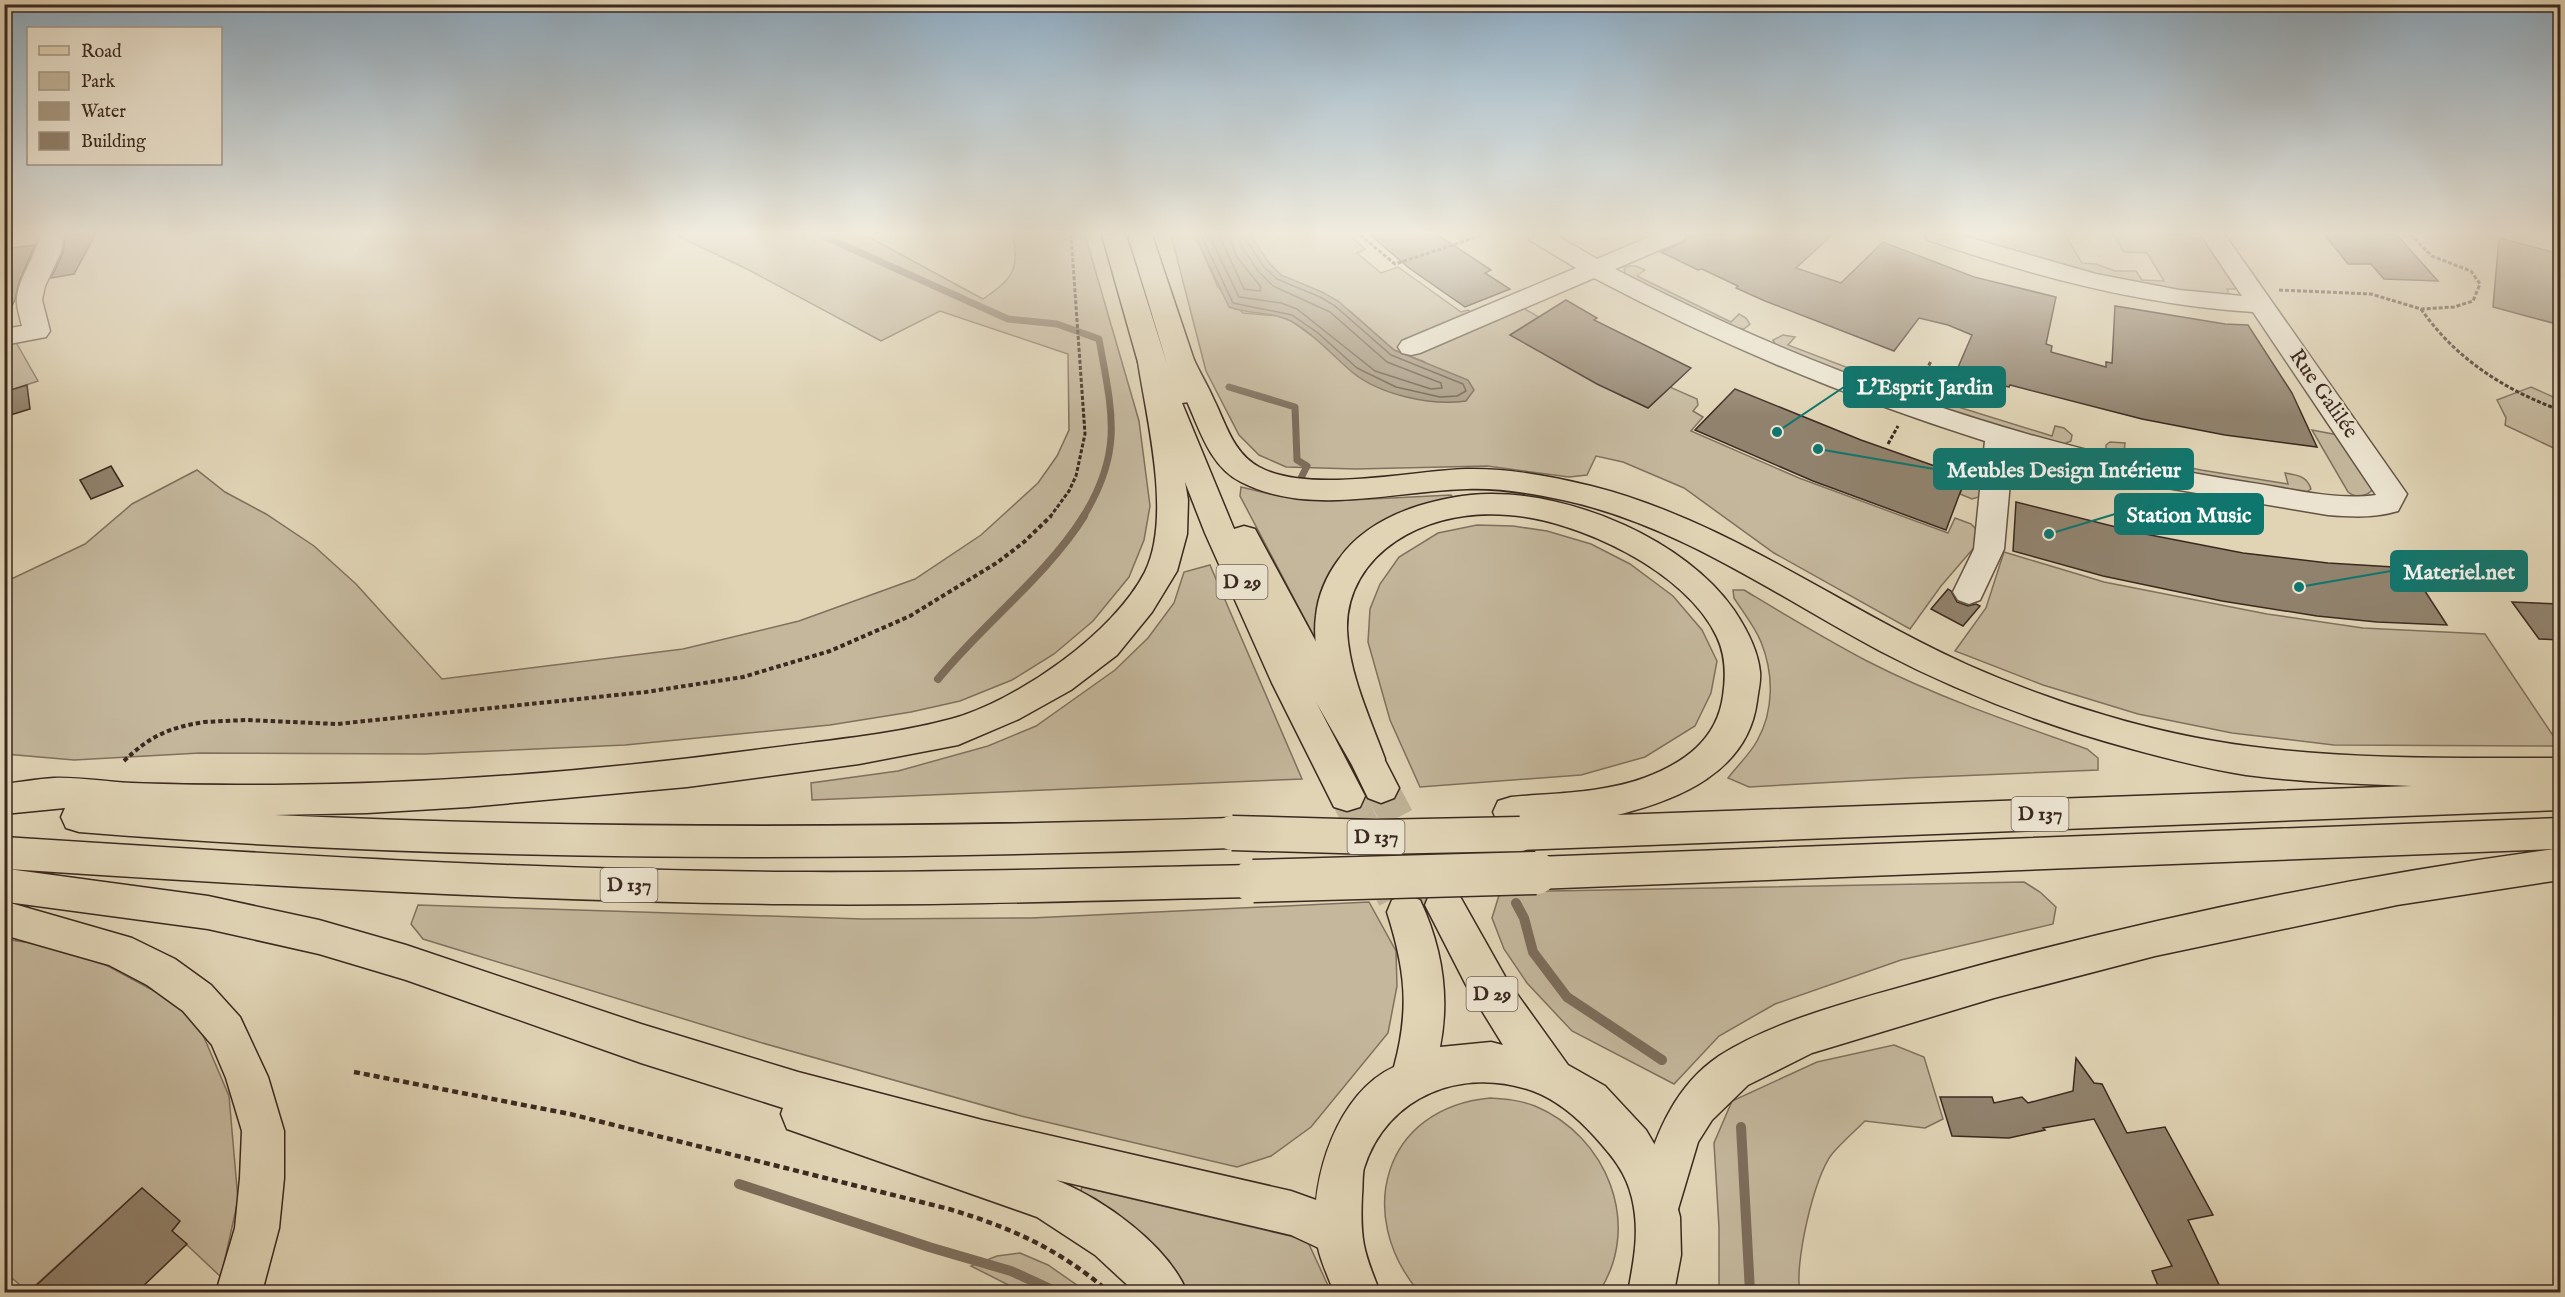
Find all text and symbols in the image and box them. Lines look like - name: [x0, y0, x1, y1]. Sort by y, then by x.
- legend: [27, 27, 222, 165]
- text: Road: [81, 41, 122, 64]
- text: Park: [81, 71, 116, 94]
- text: Water: [81, 101, 126, 124]
- text: Building: [81, 131, 146, 154]
- street label: Rue Galilée: [2282, 344, 2364, 444]
- callout: L'Esprit Jardin: [1844, 367, 2005, 407]
- text: L'Esprit Jardin: [1857, 374, 1994, 402]
- callout: Meubles Design Intérieur: [1934, 449, 2193, 489]
- text: Meubles Design Intérieur: [1947, 457, 2182, 485]
- callout: Station Music: [2115, 494, 2263, 534]
- text: Station Music: [2127, 502, 2252, 530]
- callout: Materiel.net: [2391, 551, 2527, 591]
- text: Materiel.net: [2403, 559, 2515, 587]
- road number: D 29: [1216, 565, 1268, 599]
- road number: D 137: [2012, 797, 2068, 831]
- road number: D 137: [1348, 820, 1404, 854]
- road number: D 137: [600, 868, 658, 902]
- road number: D 29: [1466, 977, 1518, 1011]

